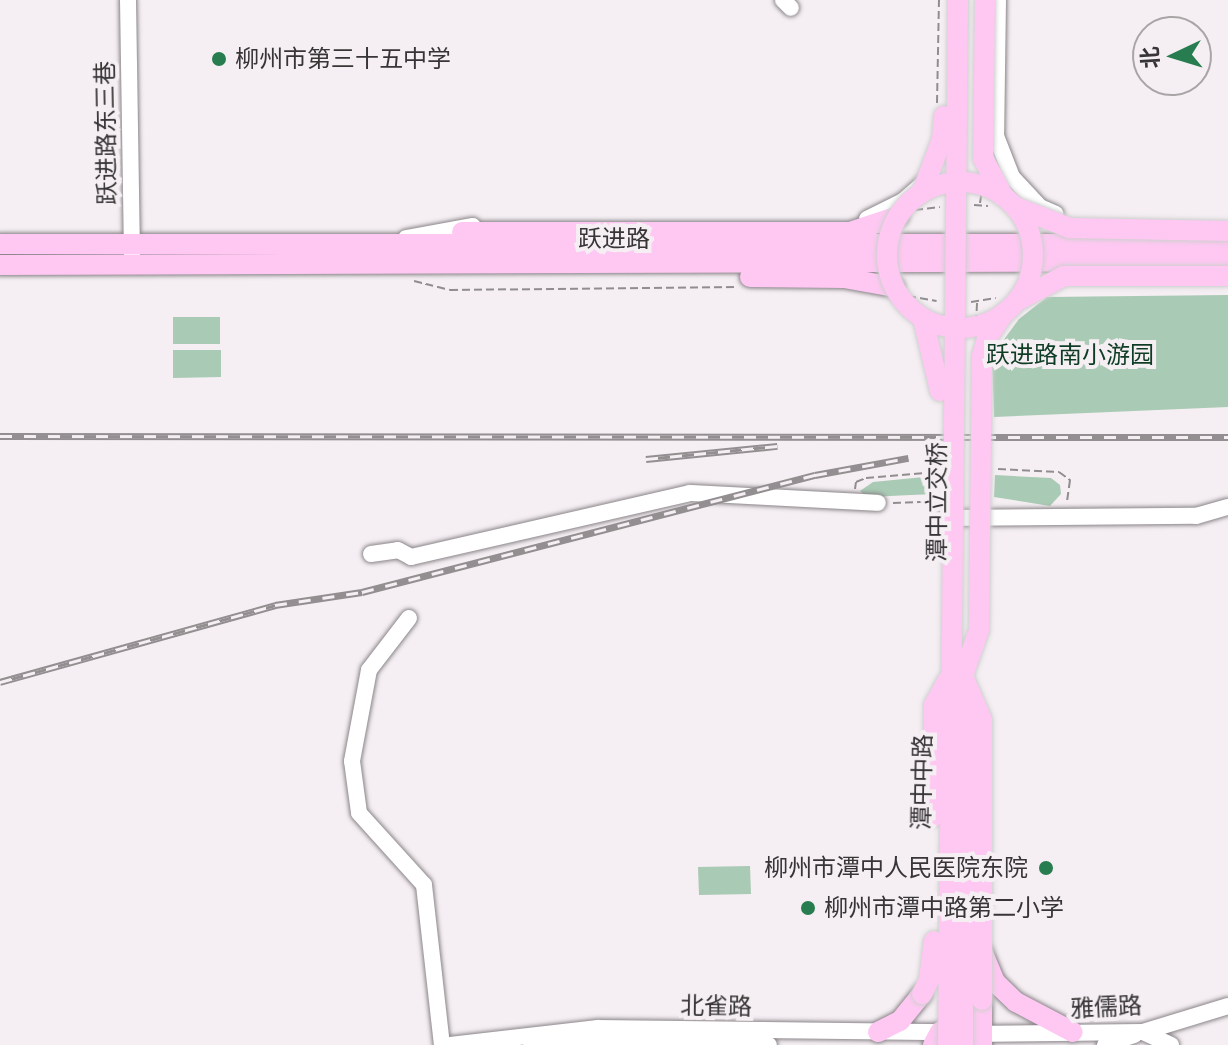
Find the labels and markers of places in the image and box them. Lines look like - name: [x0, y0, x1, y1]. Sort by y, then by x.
- place label: 柳州市第三十五中学: [235, 45, 451, 73]
- marker: 柳州市第三十五中学: [210, 50, 228, 68]
- place label: 柳州市潭中人民医院东院: [764, 854, 1028, 882]
- marker: 柳州市潭中人民医院东院: [1035, 857, 1057, 879]
- place label: 柳州市潭中路第二小学: [824, 894, 1064, 922]
- marker: 柳州市潭中路第二小学: [799, 899, 817, 917]

